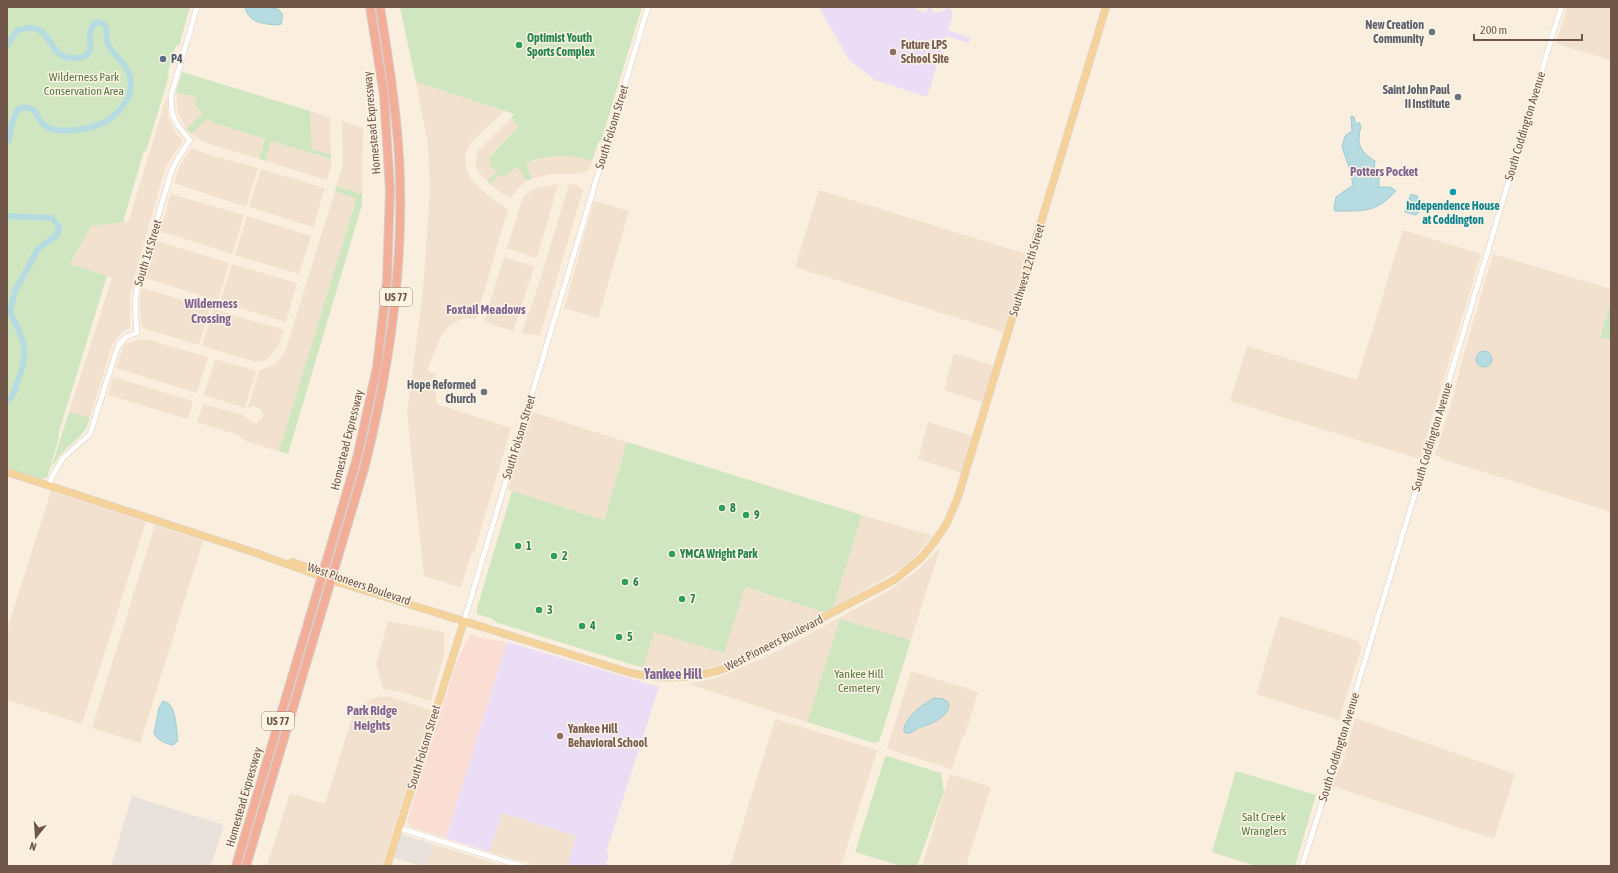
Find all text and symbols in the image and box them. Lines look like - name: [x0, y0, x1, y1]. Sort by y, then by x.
- scale bar: [1474, 16, 1582, 42]
- place label: New Creation Community: [1365, 18, 1424, 46]
- text: 200 m: [1480, 23, 1507, 37]
- marker: New Creation Community: [1427, 27, 1437, 37]
- place label: Optimist Youth Sports Complex: [527, 31, 595, 59]
- place label: Future LPS School Site: [901, 38, 950, 66]
- marker: Optimist Youth Sports Complex: [514, 40, 524, 50]
- marker: Future LPS School Site: [888, 47, 898, 57]
- place label: P4: [171, 52, 183, 66]
- marker: P4: [158, 54, 168, 64]
- park label: Wilderness Park Conservation Area: [44, 70, 124, 98]
- street label: South Coddington Avenue: [1502, 70, 1548, 182]
- street label: Homestead Expressway: [361, 71, 383, 175]
- street label: South Folsom Street: [593, 83, 632, 171]
- place label: Saint John Paul II Institute: [1383, 83, 1451, 111]
- marker: Saint John Paul II Institute: [1453, 92, 1463, 102]
- district label: Potters Pocket: [1350, 164, 1418, 179]
- marker: Independence House at Coddington: [1448, 187, 1458, 197]
- place label: Independence House at Coddington: [1406, 199, 1500, 227]
- street label: South 1st Street: [131, 218, 165, 288]
- street label: Southwest 12th Street: [1006, 221, 1048, 318]
- road number: US 77: [380, 288, 412, 306]
- district label: Wilderness Crossing: [183, 296, 238, 326]
- district label: Foxtail Meadows: [446, 302, 526, 317]
- place label: Hope Reformed Church: [407, 378, 476, 406]
- street label: South Coddington Avenue: [1409, 381, 1455, 493]
- marker: Hope Reformed Church: [479, 387, 489, 397]
- street label: Homestead Expressway: [328, 388, 366, 492]
- street label: South Folsom Street: [500, 393, 539, 481]
- place label: 8: [730, 501, 736, 515]
- marker: 8: [717, 503, 727, 513]
- place label: 9: [754, 508, 760, 522]
- marker: 9: [741, 510, 751, 520]
- place label: 1: [526, 539, 532, 553]
- marker: 1: [513, 541, 523, 551]
- place label: YMCA Wright Park: [679, 547, 758, 561]
- place label: 2: [562, 549, 568, 563]
- marker: YMCA Wright Park: [667, 549, 677, 559]
- marker: 2: [549, 551, 559, 561]
- street label: West Pioneers Boulevard: [305, 560, 413, 608]
- place label: 6: [633, 575, 639, 589]
- marker: 6: [620, 577, 630, 587]
- place label: 7: [690, 592, 696, 606]
- marker: 7: [677, 594, 687, 604]
- place label: 3: [547, 603, 553, 617]
- marker: 3: [534, 605, 544, 615]
- street label: West Pioneers Boulevard: [723, 612, 825, 674]
- place label: 4: [589, 619, 596, 633]
- marker: 4: [577, 621, 587, 631]
- place label: 5: [627, 630, 633, 644]
- marker: 5: [614, 632, 624, 642]
- district label: Yankee Hill: [643, 666, 702, 682]
- park label: Yankee Hill Cemetery: [834, 667, 885, 695]
- street label: South Coddington Avenue: [1316, 691, 1362, 803]
- district label: Park Ridge Heights: [347, 703, 397, 733]
- street label: South Folsom Street: [405, 703, 444, 791]
- road number: US 77: [262, 712, 294, 730]
- place label: Yankee Hill Behavioral School: [567, 722, 648, 750]
- marker: Yankee Hill Behavioral School: [555, 731, 565, 741]
- street label: Homestead Expressway: [223, 745, 265, 849]
- park label: Salt Creek Wranglers: [1242, 810, 1287, 838]
- north arrow: [16, 817, 56, 857]
- text: N: [28, 840, 38, 853]

